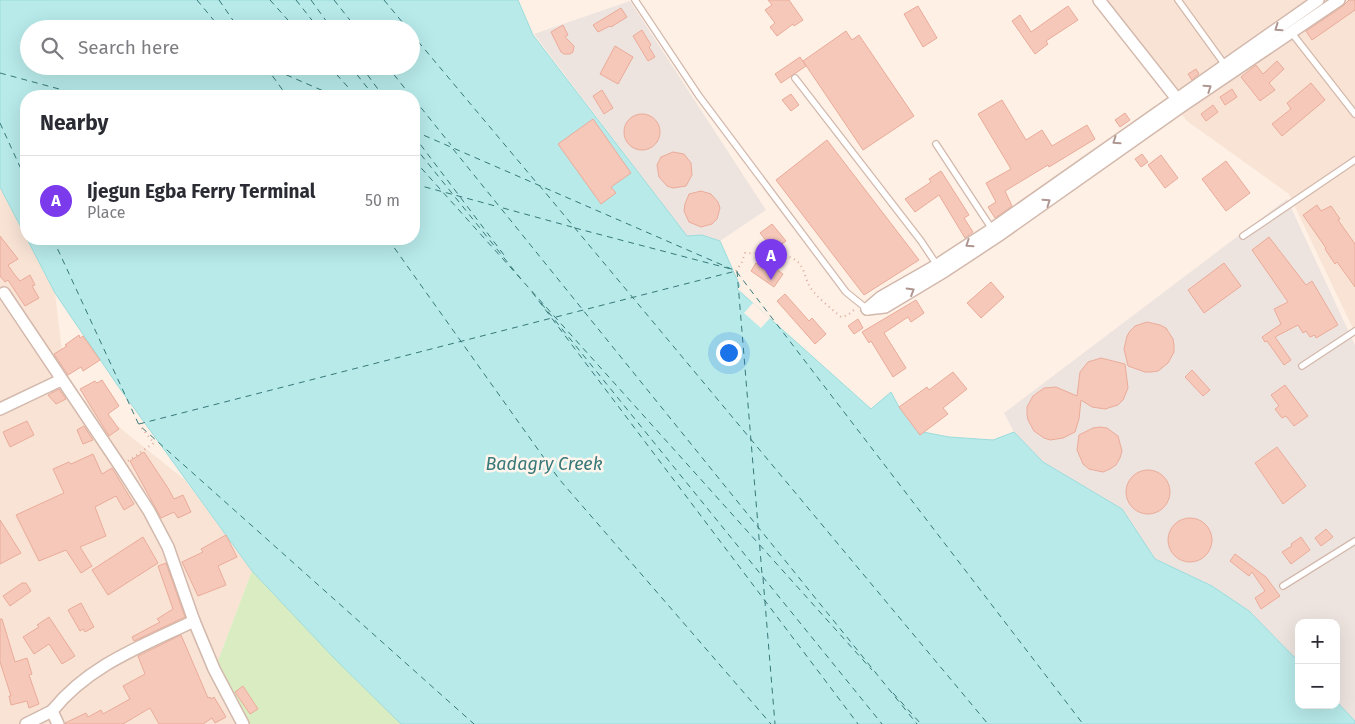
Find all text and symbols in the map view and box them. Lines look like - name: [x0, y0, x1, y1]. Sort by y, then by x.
- search box: [20, 20, 420, 75]
- one-way arrow: [1274, 22, 1284, 31]
- icon: search: [38, 34, 66, 62]
- text: Search here: [78, 36, 179, 59]
- one-way arrow: [1203, 85, 1212, 94]
- text: Nearby: [40, 110, 108, 136]
- one-way arrow: [1112, 135, 1122, 144]
- text: Ijegun Egba Ferry Terminal: [87, 180, 315, 203]
- text: A: [51, 191, 61, 210]
- text: 50 m: [365, 191, 400, 210]
- one-way arrow: [1041, 199, 1050, 208]
- text: Place: [87, 203, 126, 222]
- one-way arrow: [965, 238, 974, 247]
- pin: A: [755, 239, 787, 280]
- one-way arrow: [906, 288, 915, 298]
- your location: [716, 340, 742, 366]
- water label: Badagry Creek: [486, 453, 603, 475]
- map controls: [1295, 619, 1340, 709]
- button: +: [1295, 619, 1340, 664]
- button: −: [1295, 664, 1340, 709]

